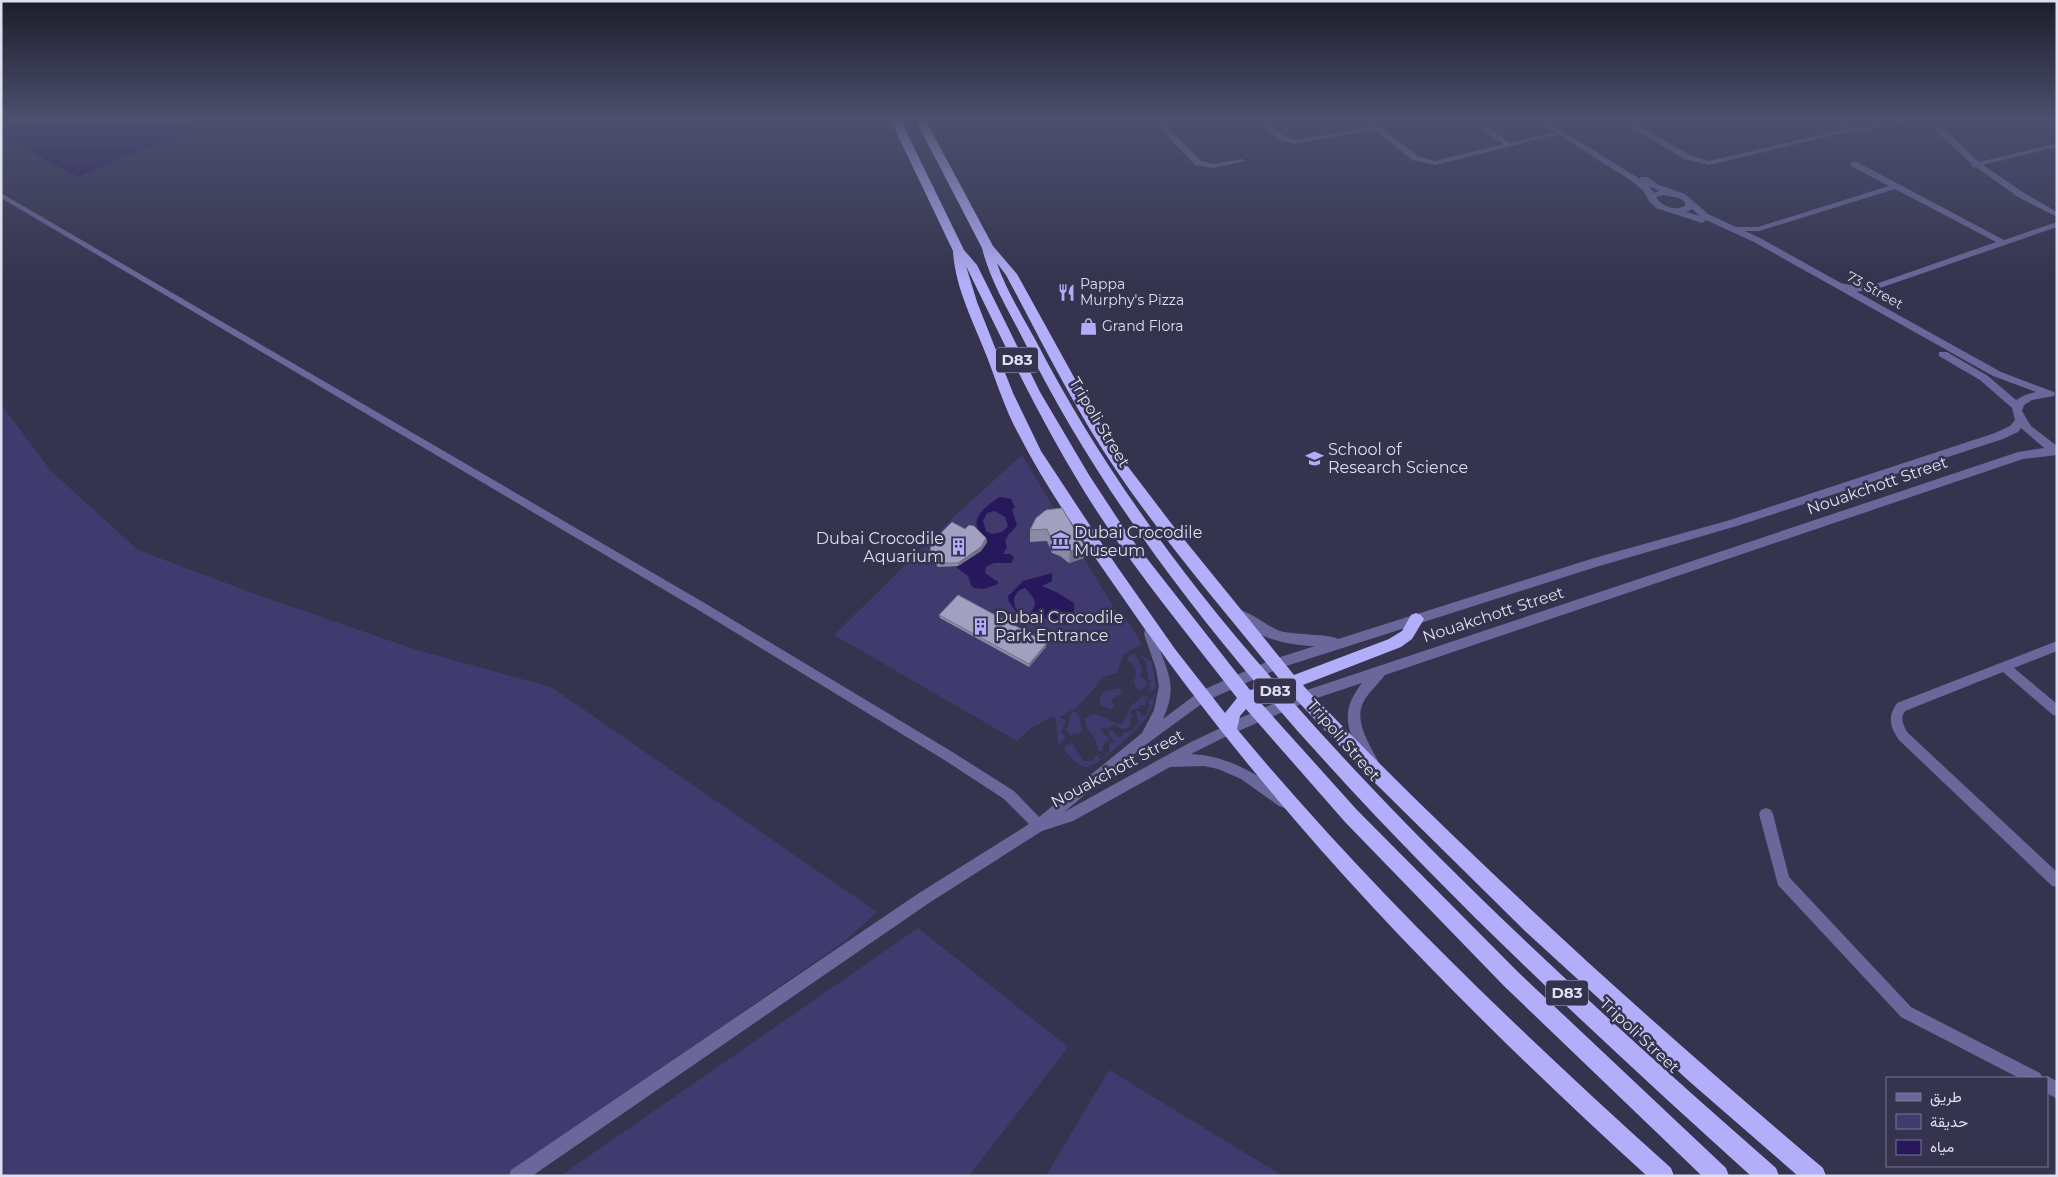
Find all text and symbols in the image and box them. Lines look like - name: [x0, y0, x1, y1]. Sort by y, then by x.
- street label: 73 Street: [1844, 267, 1907, 313]
- place label: Pappa Murphy's Pizza: [1080, 275, 1184, 309]
- restaurant icon: Pappa Murphy's Pizza: [1056, 282, 1076, 302]
- shop icon: Grand Flora: [1078, 316, 1098, 336]
- place label: Grand Flora: [1102, 317, 1183, 335]
- road number: D83: [996, 348, 1038, 372]
- street label: Tripoli Street: [1065, 374, 1134, 471]
- place label: School of Research Science: [1328, 440, 1468, 477]
- school or university icon: School of Research Science: [1304, 448, 1324, 468]
- street label: Nouakchott Street: [1804, 452, 1950, 518]
- place label: Dubai Crocodile Museum: [1074, 523, 1202, 560]
- place label: Dubai Crocodile Aquarium: [816, 529, 944, 566]
- museum icon: Dubai Crocodile Museum: [1050, 531, 1070, 551]
- building icon: Dubai Crocodile Aquarium: [948, 537, 968, 557]
- street label: Nouakchott Street: [1420, 582, 1567, 646]
- place label: Dubai Crocodile Park Entrance: [995, 608, 1123, 645]
- building icon: Dubai Crocodile Park Entrance: [971, 616, 991, 636]
- road number: D83: [1254, 678, 1296, 704]
- street label: Tripoli Street: [1303, 696, 1384, 785]
- street label: Nouakchott Street: [1048, 725, 1187, 811]
- road number: D83: [1546, 980, 1588, 1006]
- street label: Tripoli Street: [1596, 994, 1684, 1077]
- legend: [1886, 1077, 2048, 1167]
- text: طريق: [1930, 1087, 1962, 1107]
- text: حديقة: [1930, 1112, 1968, 1131]
- text: مياه: [1930, 1137, 1954, 1156]

